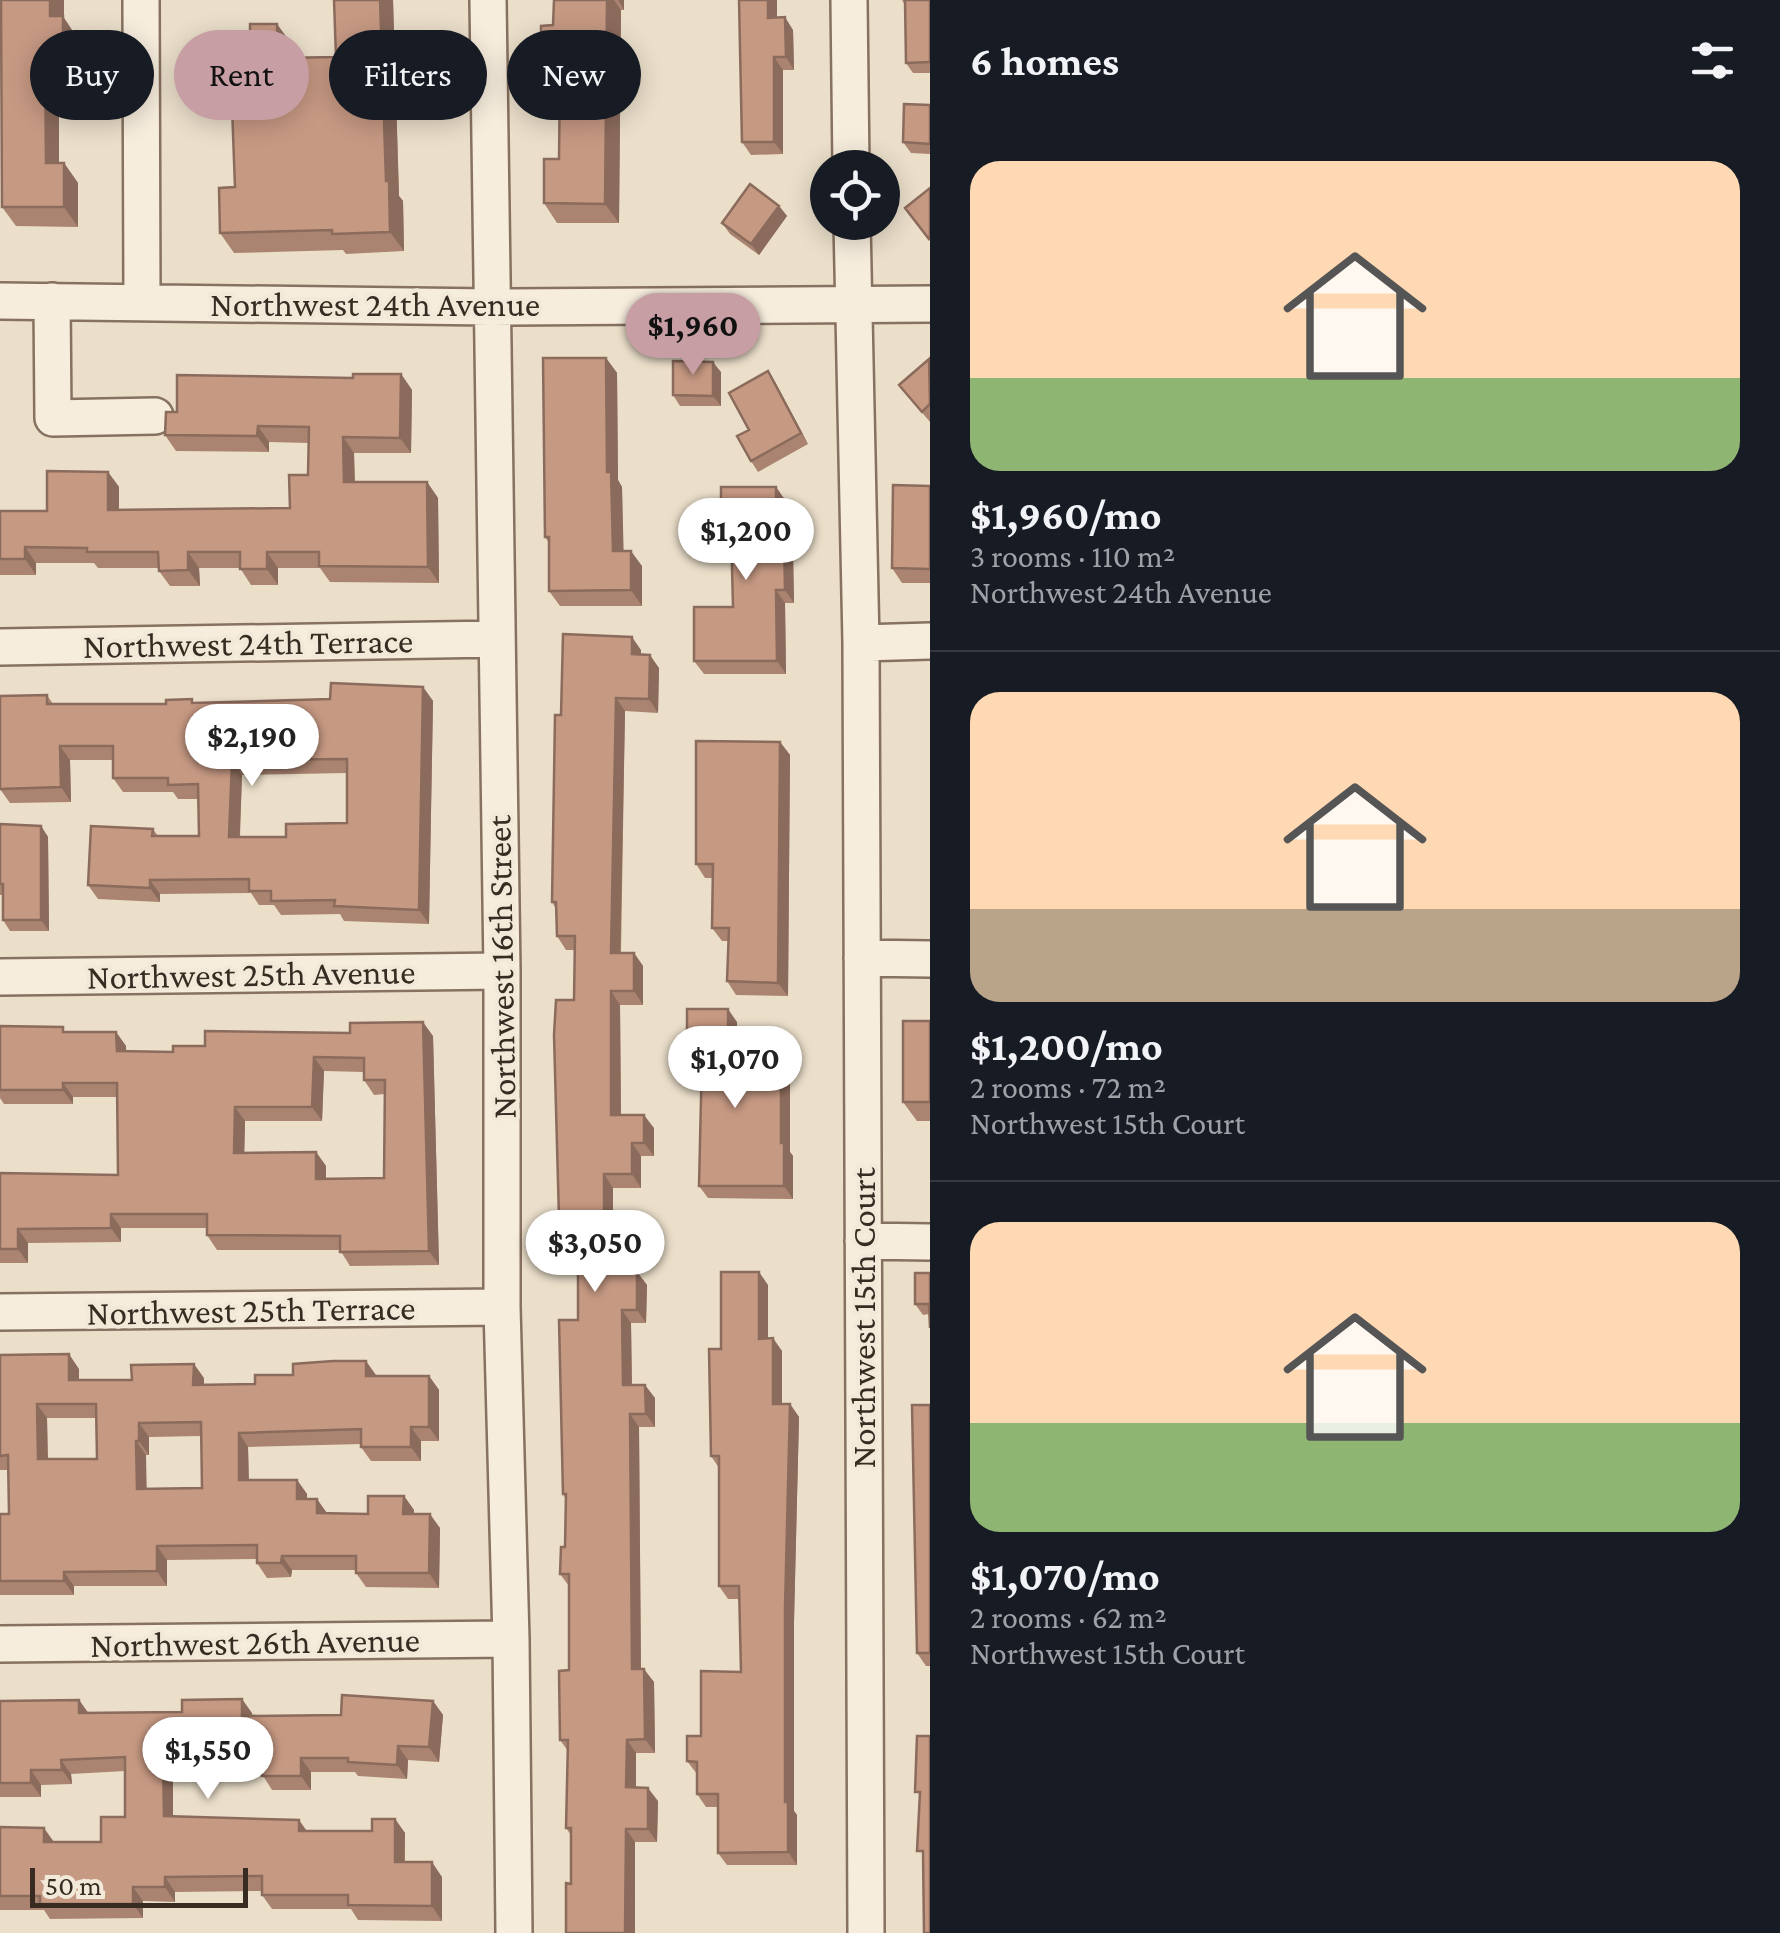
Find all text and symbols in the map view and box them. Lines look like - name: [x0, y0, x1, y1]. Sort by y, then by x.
- chip: Buy: [30, 30, 154, 120]
- chip: Rent: [174, 30, 309, 120]
- chip: Filters: [329, 30, 487, 120]
- chip: New: [507, 30, 641, 120]
- icon: filters: [1685, 33, 1740, 88]
- text: 6 homes: [970, 37, 1119, 84]
- map controls: [810, 150, 900, 240]
- button: locate: [810, 150, 900, 240]
- icon: home: [1265, 226, 1445, 406]
- street label: Northwest 24th Avenue: [210, 285, 540, 324]
- pin: $1,960: [612, 293, 774, 378]
- text: $1,960: [647, 307, 739, 343]
- text: $1,960/mo: [970, 491, 1162, 538]
- pin: $1,200: [665, 498, 827, 583]
- text: $1,200: [700, 512, 792, 548]
- text: 3 rooms · 110 m²: [970, 538, 1175, 574]
- text: Northwest 24th Avenue: [970, 574, 1272, 610]
- street label: Northwest 24th Terrace: [83, 621, 413, 666]
- pin: $2,190: [171, 704, 333, 789]
- text: $2,190: [207, 718, 297, 754]
- icon: home: [1265, 757, 1445, 937]
- street label: Northwest 16th Street: [479, 814, 524, 1119]
- street label: Northwest 25th Avenue: [86, 952, 416, 997]
- text: $1,200/mo: [970, 1022, 1163, 1069]
- pin: $1,070: [654, 1026, 816, 1111]
- text: $1,070: [690, 1040, 780, 1076]
- text: 2 rooms · 72 m²: [970, 1069, 1166, 1105]
- text: Northwest 15th Court: [970, 1105, 1245, 1141]
- street label: Northwest 15th Court: [844, 1167, 883, 1468]
- pin: $3,050: [514, 1210, 676, 1295]
- text: $3,050: [548, 1224, 642, 1260]
- icon: home: [1265, 1287, 1445, 1467]
- street label: Northwest 25th Terrace: [86, 1288, 416, 1333]
- text: $1,070/mo: [970, 1552, 1160, 1599]
- text: 2 rooms · 62 m²: [970, 1599, 1167, 1635]
- street label: Northwest 26th Avenue: [90, 1620, 420, 1665]
- text: Northwest 15th Court: [970, 1635, 1245, 1671]
- pin: $1,550: [127, 1717, 289, 1802]
- text: $1,550: [164, 1731, 252, 1767]
- scale bar: [30, 1863, 248, 1908]
- text: 50 m: [45, 1870, 102, 1901]

